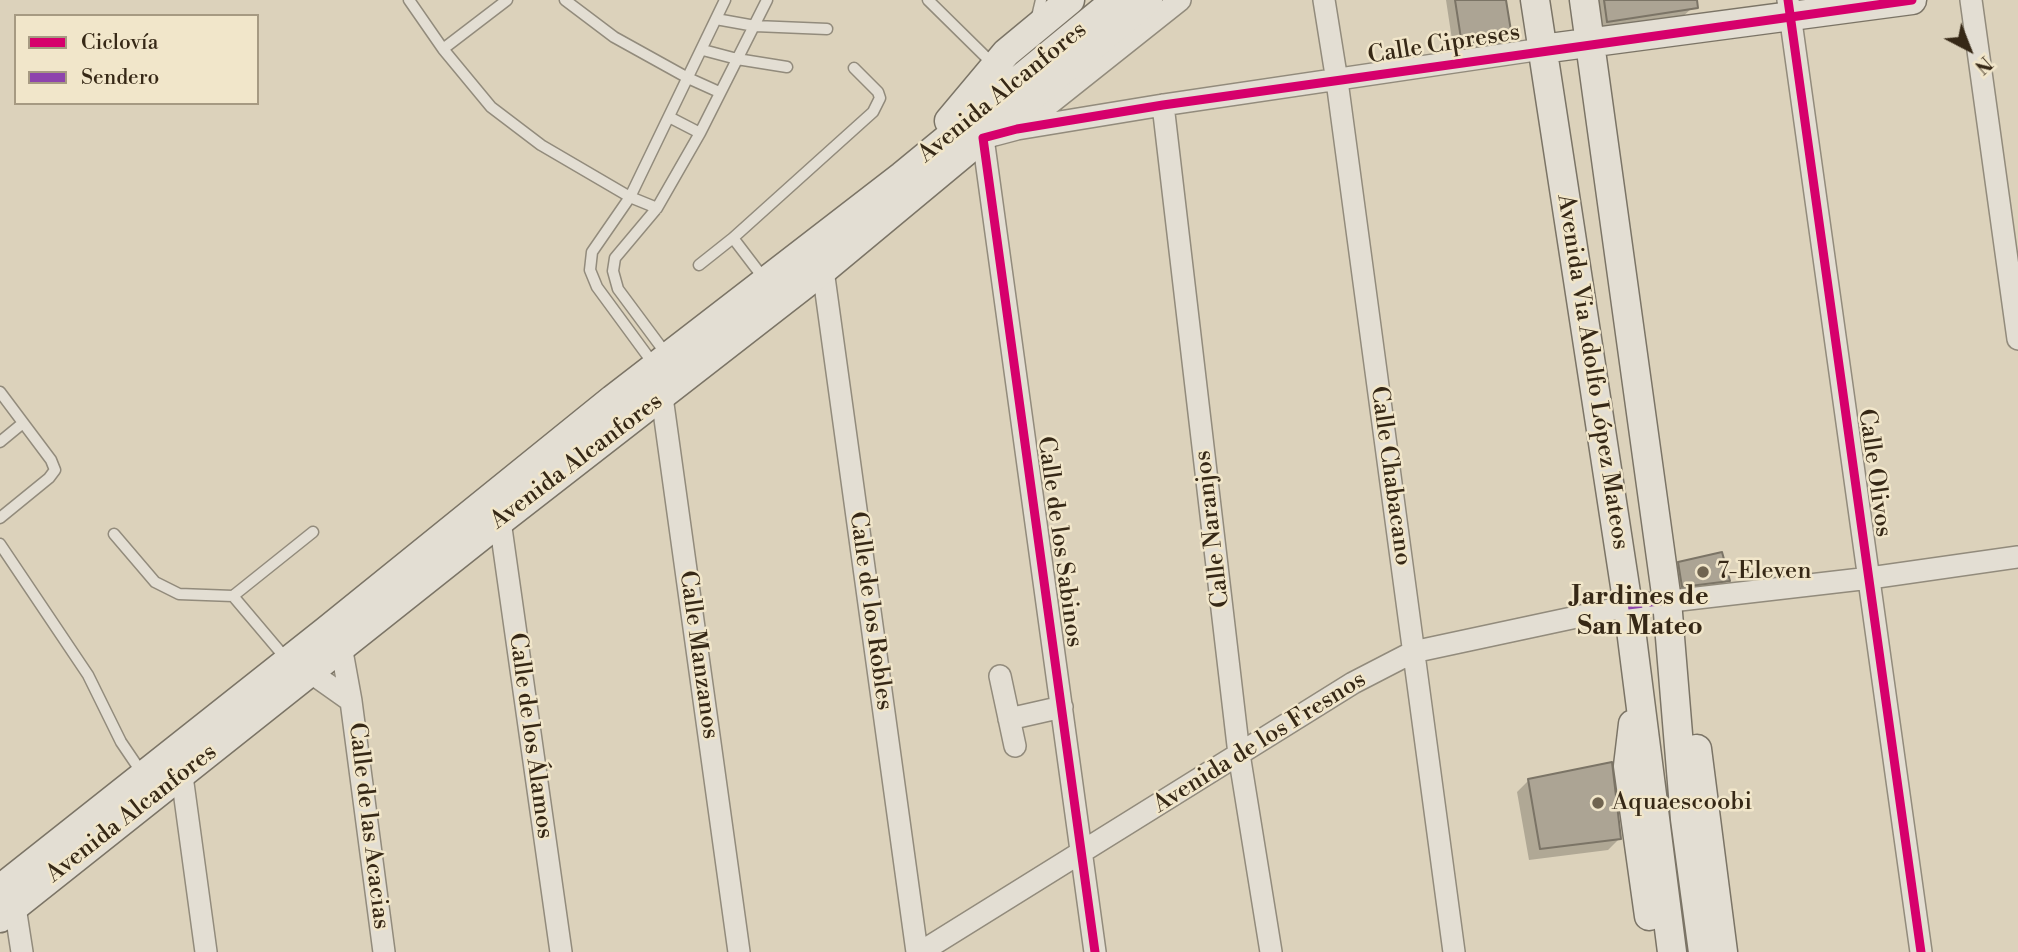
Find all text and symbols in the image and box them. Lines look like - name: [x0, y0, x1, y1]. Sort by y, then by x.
- legend: [14, 14, 259, 105]
- north arrow: [1934, 14, 2004, 84]
- street label: Avenida Alcanfores: [913, 16, 1093, 170]
- street label: Calle Cipreses: [1366, 19, 1522, 71]
- text: Ciclovía: [81, 30, 158, 56]
- text: N: [1969, 51, 1997, 79]
- text: Sendero: [81, 65, 159, 91]
- street label: Avenida Via Adolfo López Mateos: [1550, 192, 1634, 552]
- street label: Calle Chabacano: [1363, 385, 1417, 567]
- street label: Avenida Alcanfores: [485, 388, 669, 536]
- street label: Calle Olivos: [1851, 407, 1897, 539]
- street label: Calle de los Sabinos: [1030, 435, 1088, 649]
- street label: Calle Naranjos: [1189, 449, 1237, 609]
- street label: Calle de los Robles: [842, 510, 898, 712]
- place label: 7-Eleven: [1717, 558, 1812, 586]
- marker: 7-Eleven: [1695, 564, 1711, 580]
- street label: Calle Manzanos: [672, 569, 724, 741]
- district label: Jardines de San Mateo: [1571, 582, 1709, 644]
- street label: Calle de los Álamos: [501, 631, 559, 841]
- street label: Avenida de los Fresnos: [1148, 666, 1372, 820]
- street label: Calle de las Acacias: [341, 721, 395, 931]
- street label: Avenida Alcanfores: [41, 738, 223, 890]
- place label: Aquaescoobi: [1612, 789, 1752, 817]
- marker: Aquaescoobi: [1590, 795, 1606, 811]

